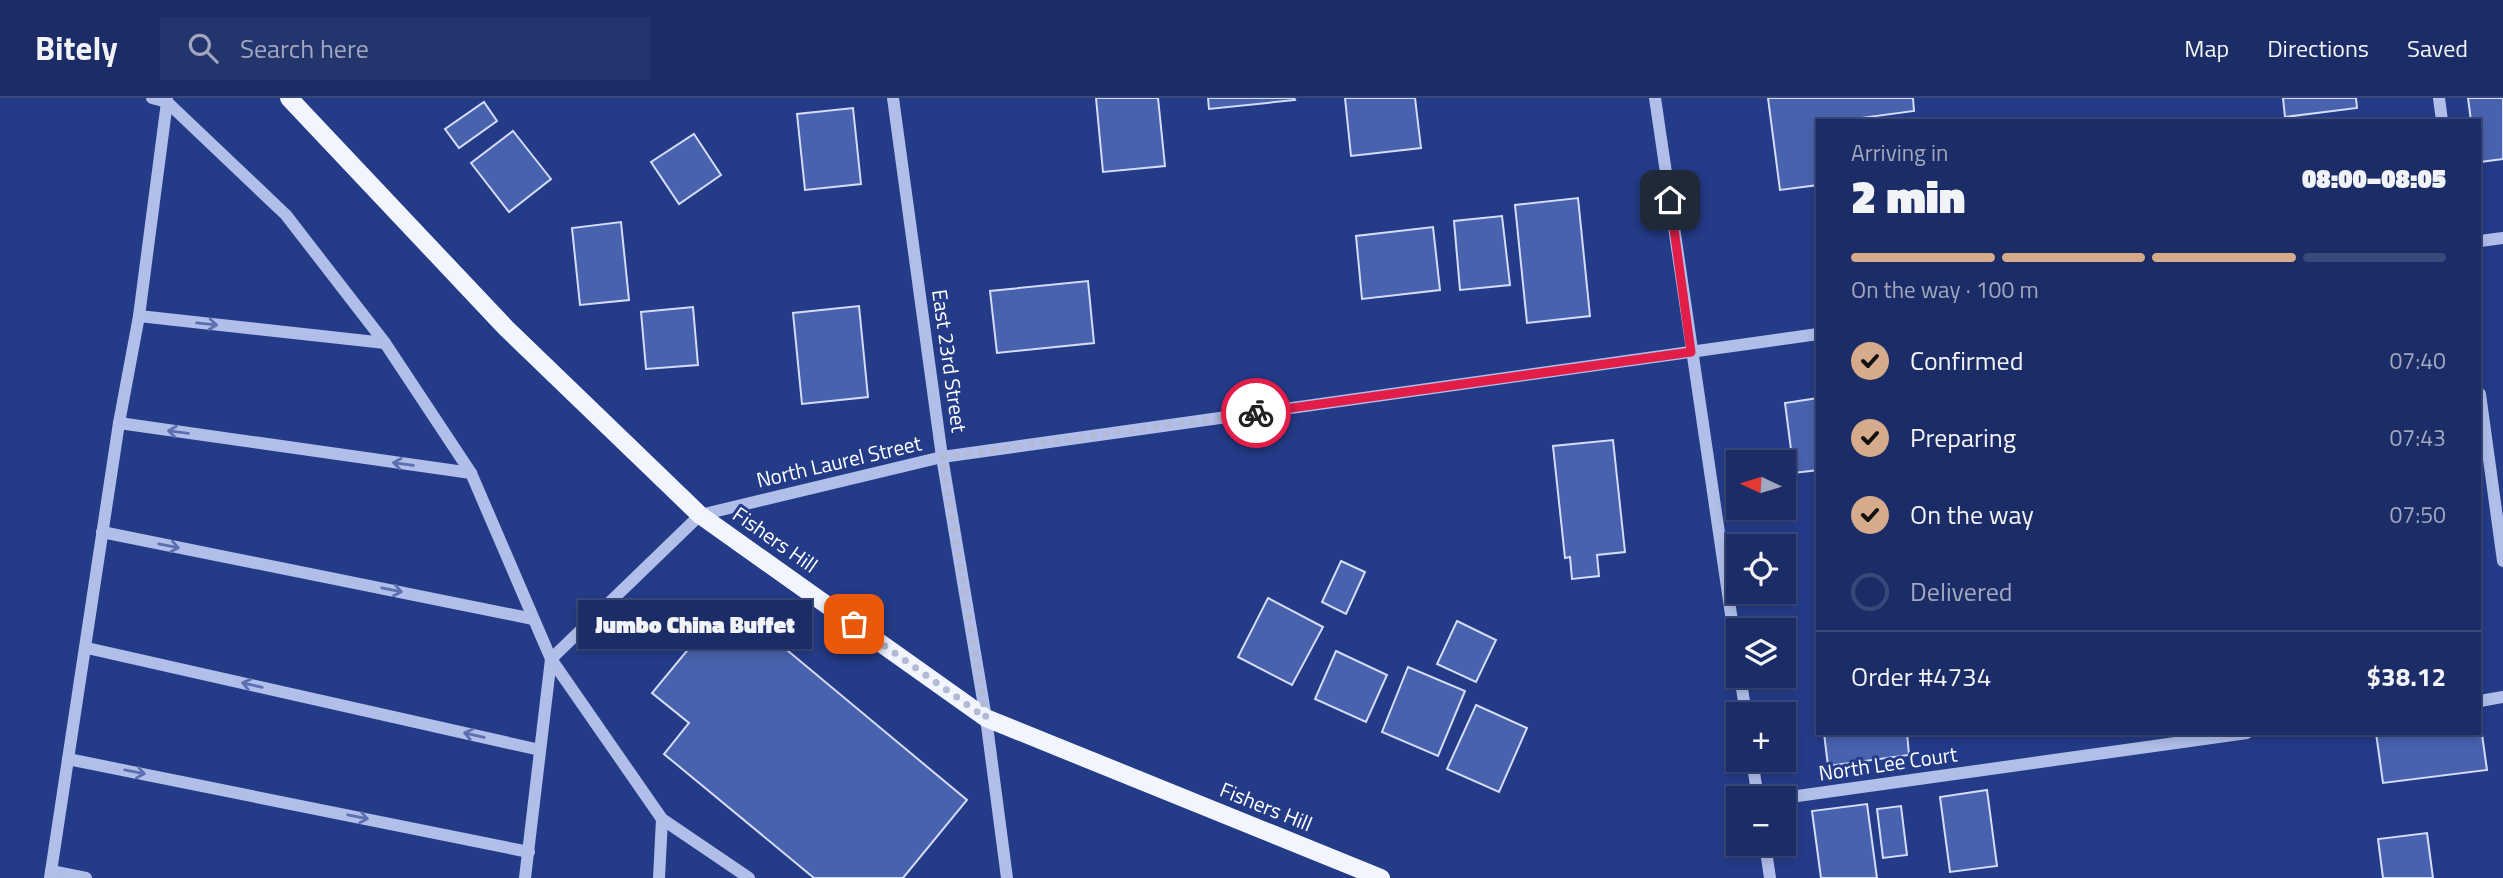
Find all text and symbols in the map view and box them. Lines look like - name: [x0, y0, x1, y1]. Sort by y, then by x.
- search box: [160, 17, 650, 80]
- text: Bitely: [35, 23, 118, 73]
- icon: search: [184, 29, 222, 67]
- text: Search here: [240, 29, 369, 68]
- text: Map: [2184, 30, 2229, 66]
- text: Directions: [2267, 30, 2369, 66]
- text: Saved: [2407, 30, 2468, 66]
- text: Arriving in: [1851, 135, 1948, 170]
- text: 08:00–08:05: [2302, 159, 2446, 198]
- text: 2 min: [1851, 161, 1965, 231]
- pin: [1640, 170, 1700, 230]
- icon: home: [1651, 181, 1689, 219]
- text: On the way · 100 m: [1851, 272, 2039, 307]
- street label: East 23rd Street: [924, 287, 976, 435]
- one-way arrow: [195, 317, 217, 330]
- text: Confirmed: [1910, 341, 2024, 380]
- icon: check: [1851, 342, 1889, 380]
- text: 07:40: [2389, 343, 2446, 378]
- courier: [1221, 378, 1291, 448]
- icon: bike: [1237, 394, 1275, 432]
- text: Preparing: [1910, 418, 2016, 457]
- icon: check: [1851, 419, 1889, 457]
- text: 07:43: [2389, 420, 2446, 455]
- one-way arrow: [167, 425, 190, 438]
- street label: North Laurel Street: [753, 426, 925, 496]
- north arrow: [1726, 450, 1796, 520]
- map controls: [1726, 450, 1796, 856]
- one-way arrow: [392, 457, 415, 470]
- text: On the way: [1910, 495, 2034, 534]
- icon: check: [1851, 496, 1889, 534]
- text: 07:50: [2389, 497, 2446, 532]
- street label: Fishers Hill: [726, 498, 825, 580]
- button: locate: [1726, 534, 1796, 604]
- one-way arrow: [157, 539, 180, 553]
- text: Delivered: [1910, 572, 2013, 611]
- one-way arrow: [380, 584, 403, 598]
- pin: [824, 594, 884, 654]
- callout: Jumbo China Buffet: [578, 600, 812, 648]
- icon: bag: [835, 605, 873, 643]
- text: Jumbo China Buffet: [595, 607, 795, 642]
- button: layers: [1726, 618, 1796, 688]
- text: Order #4734: [1851, 657, 1991, 696]
- text: $38.12: [2367, 657, 2446, 696]
- one-way arrow: [241, 678, 264, 691]
- button: +: [1726, 702, 1796, 772]
- one-way arrow: [463, 728, 485, 741]
- street label: North Lee Court: [1817, 737, 1960, 789]
- one-way arrow: [123, 766, 146, 780]
- street label: Fishers Hill: [1215, 773, 1318, 839]
- button: −: [1726, 786, 1796, 856]
- one-way arrow: [346, 811, 369, 825]

